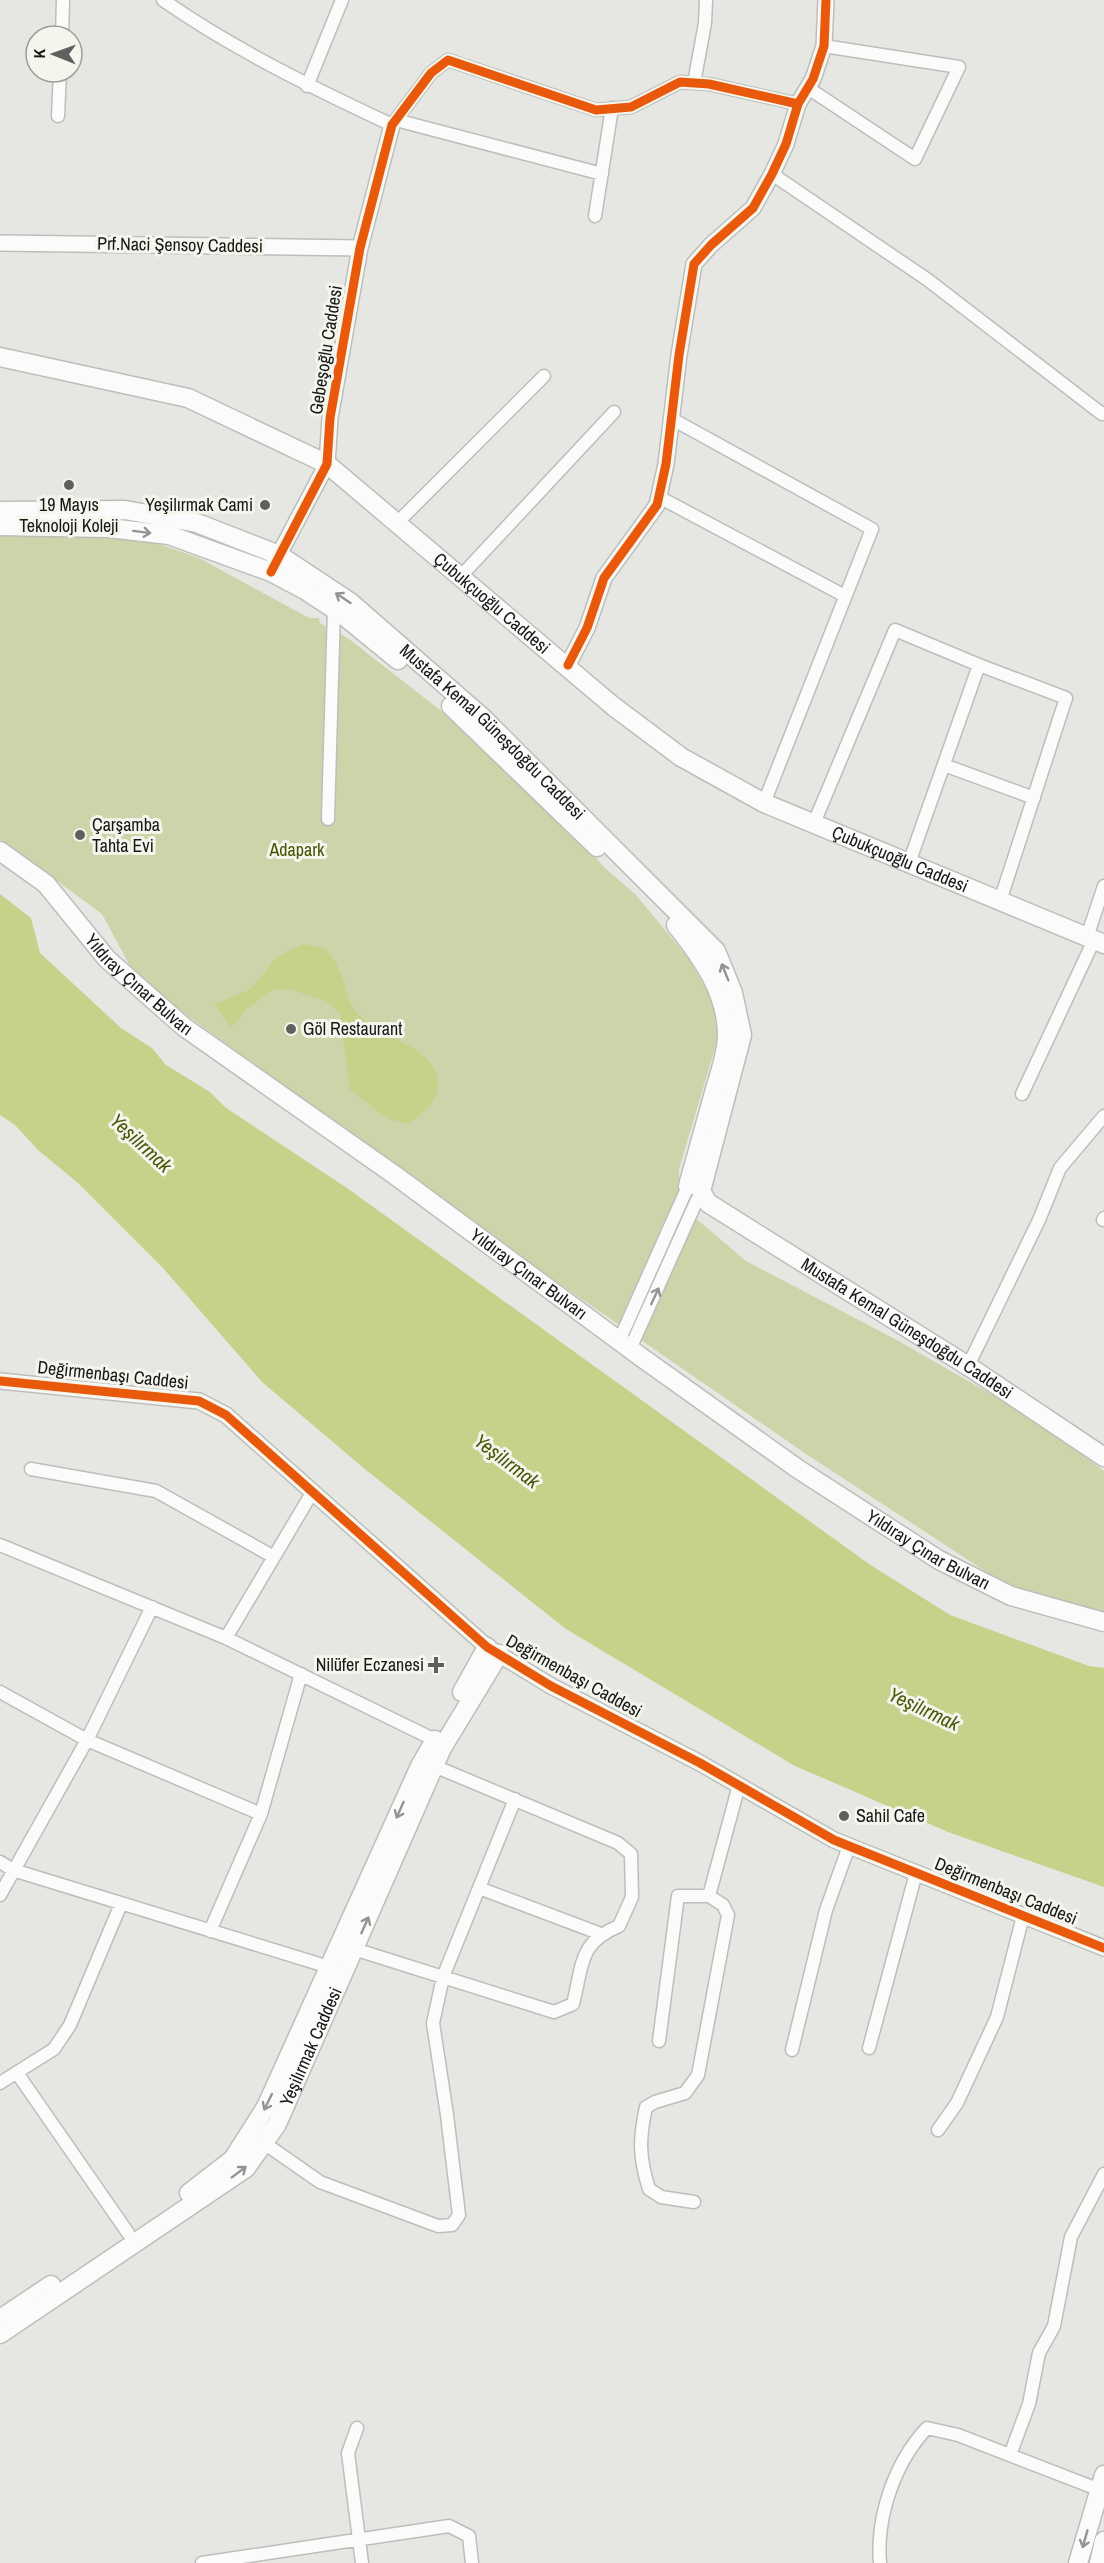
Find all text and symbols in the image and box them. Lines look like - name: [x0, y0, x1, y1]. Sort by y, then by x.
- north arrow: [24, 24, 84, 84]
- text: K: [28, 48, 50, 59]
- street label: Prf.Naci Şensoy Caddesi: [97, 231, 263, 258]
- street label: Gebeşoğlu Caddesi: [303, 284, 348, 416]
- marker: 19 Mayıs Teknoloji Koleji: [62, 478, 76, 492]
- place label: 19 Mayıs Teknoloji Koleji: [19, 492, 119, 538]
- place label: Yeşilırmak Cami: [145, 492, 253, 517]
- marker: Yeşilırmak Cami: [258, 498, 272, 512]
- one-way arrow: [132, 526, 152, 537]
- street label: Çubukçuoğlu Caddesi: [428, 546, 556, 659]
- one-way arrow: [335, 592, 351, 604]
- street label: Mustafa Kemal Güneşdoğdu Caddesi: [394, 638, 591, 825]
- place label: Çarşamba Tahta Evi: [92, 812, 160, 858]
- street label: Çubukçuoğlu Caddesi: [828, 820, 972, 898]
- marker: Çarşamba Tahta Evi: [73, 828, 87, 842]
- park label: Adapark: [269, 837, 325, 862]
- street label: Yıldıray Çınar Bulvarı: [79, 928, 198, 1041]
- one-way arrow: [719, 963, 730, 982]
- place label: Göl Restaurant: [303, 1016, 402, 1041]
- marker: Göl Restaurant: [284, 1022, 298, 1036]
- water label: Yeşilırmak: [104, 1107, 179, 1179]
- street label: Yıldıray Çınar Bulvarı: [465, 1222, 593, 1325]
- street label: Mustafa Kemal Güneşdoğdu Caddesi: [797, 1251, 1018, 1405]
- one-way arrow: [649, 1287, 661, 1305]
- street label: Değirmenbaşı Caddesi: [36, 1354, 190, 1395]
- water label: Yeşilırmak: [469, 1427, 546, 1495]
- street label: Yıldıray Çınar Bulvarı: [862, 1503, 994, 1596]
- street label: Değirmenbaşı Caddesi: [502, 1628, 647, 1723]
- place label: Nilüfer Eczanesi: [316, 1652, 424, 1677]
- marker: Nilüfer Eczanesi: [429, 1658, 443, 1672]
- water label: Yeşilırmak: [884, 1680, 965, 1737]
- one-way arrow: [394, 1800, 406, 1818]
- place label: Sahil Cafe: [856, 1803, 925, 1828]
- marker: Sahil Cafe: [837, 1809, 851, 1823]
- street label: Değirmenbaşı Caddesi: [931, 1851, 1081, 1931]
- one-way arrow: [360, 1916, 371, 1934]
- street label: Yeşilırmak Caddesi: [273, 1983, 348, 2110]
- one-way arrow: [261, 2092, 273, 2110]
- one-way arrow: [231, 2165, 247, 2178]
- one-way arrow: [1079, 2529, 1090, 2548]

